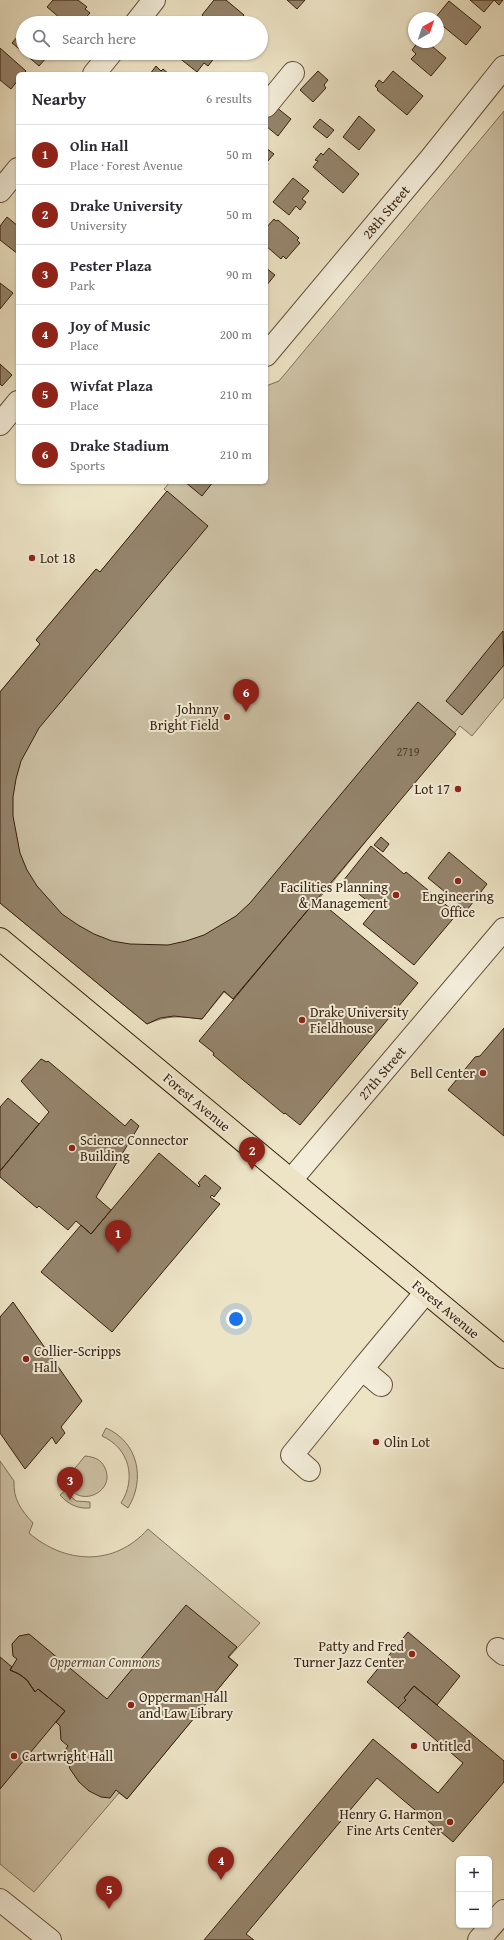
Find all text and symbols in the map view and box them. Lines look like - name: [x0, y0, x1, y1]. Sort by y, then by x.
- north arrow: [408, 12, 444, 48]
- search box: [16, 16, 268, 60]
- icon: search: [30, 27, 52, 49]
- text: Search here: [62, 28, 136, 49]
- text: Nearby: [32, 86, 86, 111]
- text: 6 results: [206, 89, 252, 108]
- text: Olin Hall: [70, 135, 128, 156]
- text: 1: [42, 145, 48, 164]
- text: 50 m: [226, 145, 252, 164]
- text: Place · Forest Avenue: [70, 156, 183, 175]
- street label: 28th Street: [358, 181, 415, 243]
- text: Drake University: [70, 195, 183, 216]
- text: 2: [42, 205, 48, 224]
- text: 50 m: [226, 205, 252, 224]
- text: University: [70, 216, 127, 235]
- text: Pester Plaza: [70, 255, 152, 276]
- text: 3: [42, 265, 48, 284]
- text: 90 m: [226, 265, 252, 284]
- text: Park: [70, 276, 95, 295]
- text: Joy of Music: [70, 315, 150, 336]
- text: 4: [42, 325, 48, 344]
- text: 200 m: [220, 325, 252, 344]
- text: Place: [70, 336, 99, 355]
- text: Wivfat Plaza: [70, 375, 153, 396]
- text: 5: [42, 385, 48, 404]
- text: 210 m: [220, 385, 252, 404]
- text: Place: [70, 396, 99, 415]
- text: Drake Stadium: [70, 435, 169, 456]
- text: 6: [42, 445, 48, 464]
- text: 210 m: [220, 445, 252, 464]
- text: Sports: [70, 456, 105, 475]
- place label: Lot 18: [40, 548, 76, 568]
- marker: Lot 18: [27, 553, 37, 563]
- pin: 6: [233, 679, 259, 712]
- place label: Johnny Bright Field: [150, 699, 220, 735]
- marker: Johnny Bright Field: [222, 712, 232, 722]
- house number: 2719: [396, 743, 420, 760]
- place label: Lot 17: [415, 779, 450, 799]
- marker: Lot 17: [453, 784, 463, 794]
- marker: Engineering Office: [453, 876, 463, 886]
- place label: Facilities Planning & Management: [280, 877, 388, 913]
- place label: Engineering Office: [422, 886, 494, 922]
- marker: Facilities Planning & Management: [391, 890, 401, 900]
- place label: Drake University Fieldhouse: [310, 1002, 409, 1038]
- marker: Drake University Fieldhouse: [297, 1015, 307, 1025]
- street label: 27th Street: [354, 1042, 411, 1104]
- place label: Bell Center: [410, 1063, 475, 1083]
- street label: Forest Avenue: [159, 1068, 235, 1136]
- marker: Bell Center: [478, 1068, 488, 1078]
- place label: Science Connector Building: [80, 1130, 189, 1166]
- pin: 2: [239, 1137, 265, 1170]
- marker: Science Connector Building: [67, 1143, 77, 1153]
- pin: 1: [105, 1220, 131, 1253]
- street label: Forest Avenue: [408, 1275, 484, 1343]
- your location: [226, 1309, 246, 1329]
- place label: Collier-Scripps Hall: [34, 1341, 121, 1377]
- marker: Collier-Scripps Hall: [21, 1354, 31, 1364]
- place label: Olin Lot: [384, 1432, 430, 1452]
- marker: Olin Lot: [371, 1437, 381, 1447]
- pin: 3: [57, 1467, 83, 1500]
- place label: Patty and Fred Turner Jazz Center: [294, 1636, 405, 1672]
- marker: Patty and Fred Turner Jazz Center: [407, 1649, 417, 1659]
- park label: Opperman Commons: [50, 1652, 160, 1672]
- place label: Opperman Hall and Law Library: [139, 1687, 233, 1723]
- marker: Opperman Hall and Law Library: [126, 1700, 136, 1710]
- place label: Untitled: [422, 1736, 471, 1756]
- marker: Untitled: [409, 1741, 419, 1751]
- place label: Cartwright Hall: [22, 1746, 113, 1766]
- marker: Cartwright Hall: [9, 1751, 19, 1761]
- place label: Henry G. Harmon Fine Arts Center: [340, 1804, 442, 1840]
- marker: Henry G. Harmon Fine Arts Center: [445, 1817, 455, 1827]
- pin: 4: [208, 1847, 234, 1880]
- map controls: [456, 1856, 492, 1928]
- button: +: [456, 1856, 492, 1892]
- pin: 5: [96, 1876, 122, 1909]
- button: −: [456, 1892, 492, 1928]

